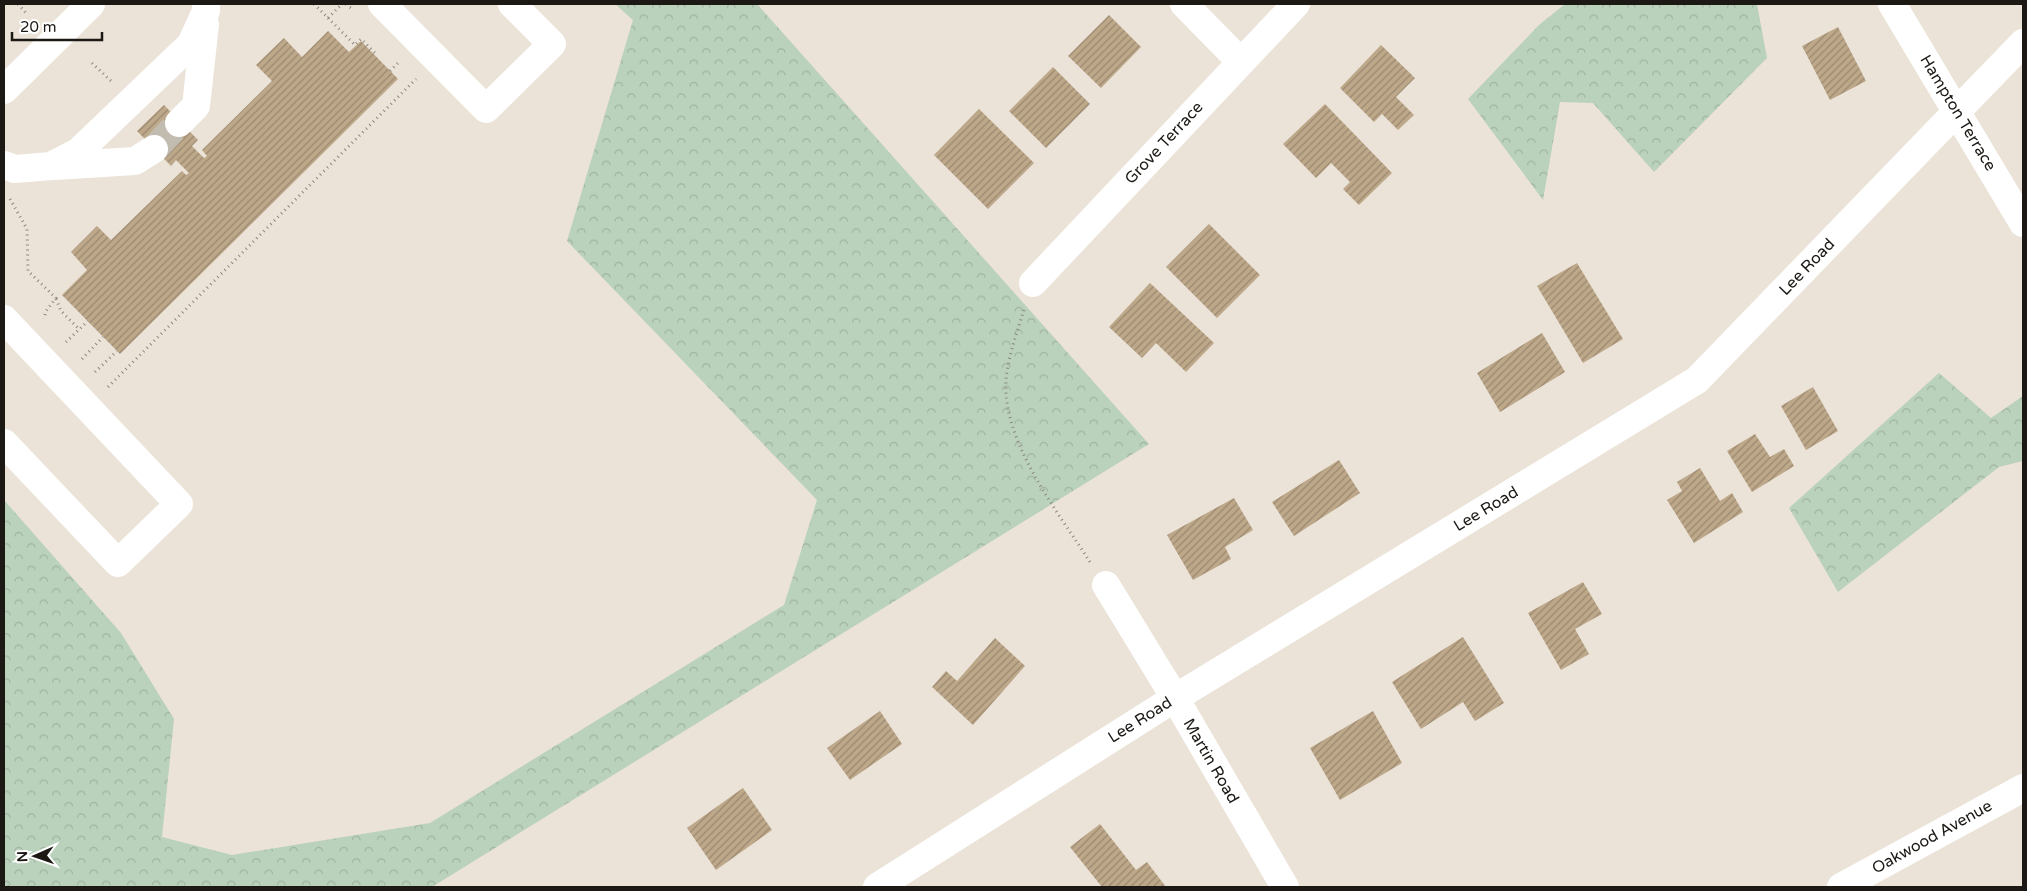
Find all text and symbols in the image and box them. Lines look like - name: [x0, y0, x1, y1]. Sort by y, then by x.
- scale bar: [12, 10, 102, 42]
- text: 20 m: [20, 18, 57, 36]
- street label: Hampton Terrace: [1915, 51, 2001, 175]
- street label: Grove Terrace: [1121, 98, 1207, 188]
- street label: Lee Road: [1775, 234, 1839, 300]
- street label: Lee Road: [1450, 482, 1522, 536]
- street label: Lee Road: [1104, 693, 1176, 747]
- street label: Martin Road: [1179, 715, 1243, 807]
- street label: Oakwood Avenue: [1869, 796, 1995, 878]
- north arrow: [10, 831, 60, 881]
- text: N: [14, 851, 31, 862]

